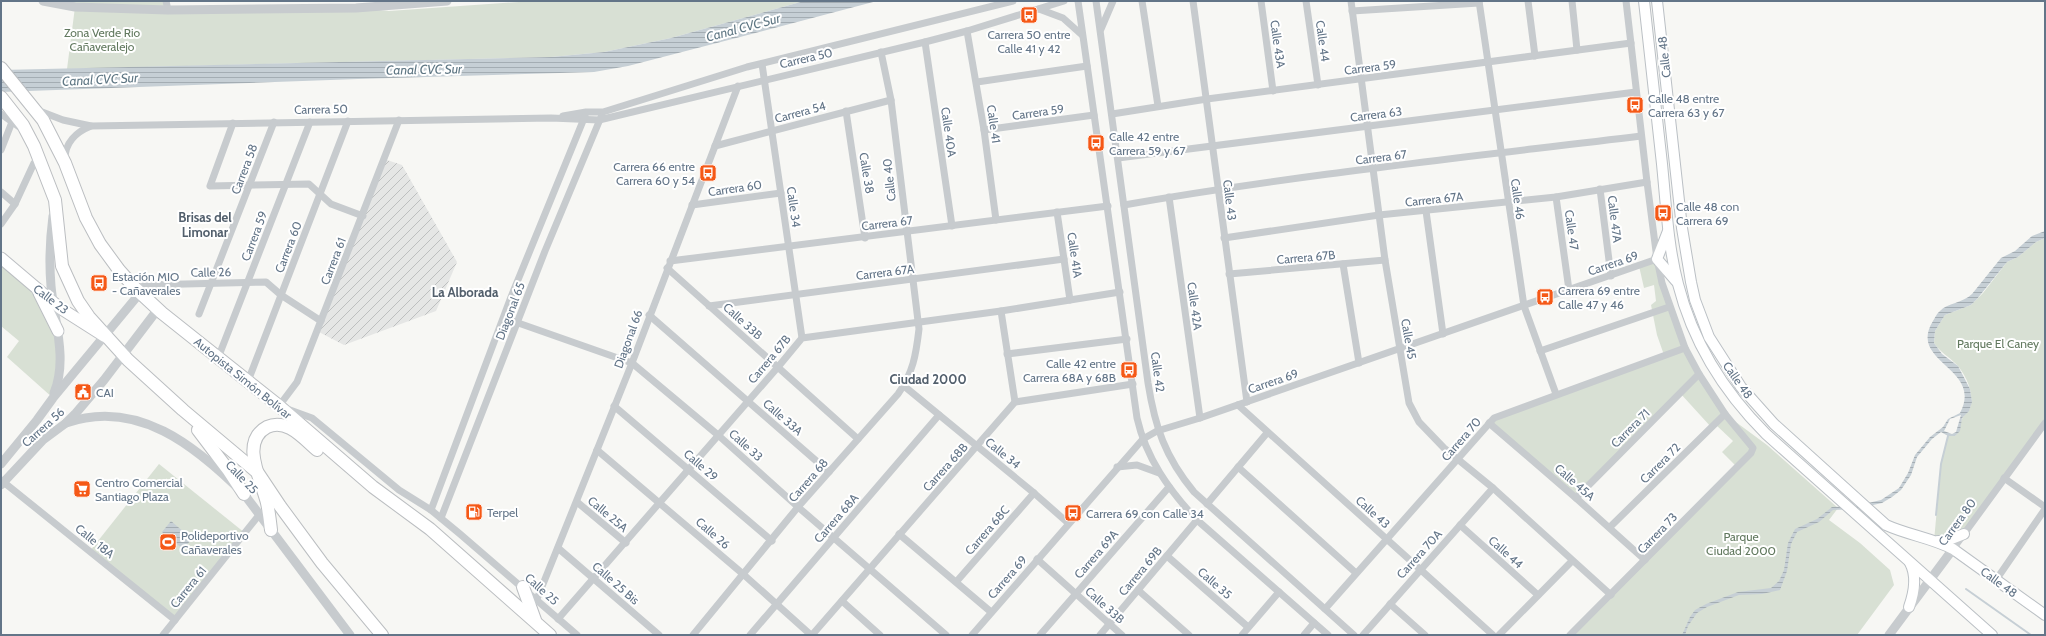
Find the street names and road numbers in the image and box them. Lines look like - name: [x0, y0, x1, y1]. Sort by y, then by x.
- street label: Calle 43A: [1267, 19, 1289, 70]
- street label: Calle 44: [1313, 19, 1333, 63]
- street label: Calle 48: [1654, 35, 1674, 79]
- street label: Carrera 50: [778, 45, 834, 71]
- street label: Carrera 59: [1343, 56, 1397, 78]
- street label: Carrera 54: [773, 98, 827, 126]
- street label: Carrera 50: [294, 101, 348, 117]
- street label: Carrera 59: [1011, 101, 1065, 123]
- street label: Carrera 63: [1349, 103, 1403, 125]
- street label: Calle 41: [984, 104, 1004, 144]
- street label: Calle 40A: [938, 106, 960, 158]
- street label: Carrera 58: [228, 142, 260, 196]
- street label: Carrera 67: [1354, 146, 1408, 168]
- street label: Calle 38: [856, 151, 878, 195]
- street label: Calle 40: [879, 158, 899, 202]
- street label: Carrera 60: [707, 177, 763, 199]
- street label: Calle 46: [1508, 177, 1528, 221]
- street label: Calle 43: [1220, 179, 1240, 221]
- street label: Calle 34: [784, 186, 804, 228]
- street label: Carrera 67A: [1404, 188, 1464, 210]
- street label: Calle 47A: [1605, 195, 1625, 244]
- street label: Carrera 59: [238, 209, 270, 263]
- street label: Calle 47: [1562, 209, 1582, 251]
- street label: Carrera 67: [860, 212, 914, 234]
- street label: Carrera 60: [271, 219, 305, 275]
- street label: Calle 41A: [1064, 231, 1086, 279]
- street label: Carrera 61: [317, 235, 349, 287]
- street label: Carrera 67B: [1276, 247, 1336, 267]
- street label: Carrera 69: [1586, 247, 1640, 279]
- street label: Carrera 67A: [855, 261, 916, 283]
- street label: Calle 26: [191, 264, 232, 280]
- street label: Diagonal 65: [492, 280, 528, 342]
- street label: Calle 23: [30, 281, 72, 317]
- street label: Calle 42A: [1184, 281, 1206, 332]
- street label: Calle 33B: [720, 299, 766, 343]
- street label: Diagonal 66: [610, 308, 646, 370]
- street label: Calle 45: [1398, 317, 1420, 361]
- street label: Carrera 67B: [744, 332, 794, 386]
- street label: Autopista Simón Bolívar: [191, 334, 295, 422]
- street label: Calle 42: [1148, 351, 1168, 393]
- street label: Calle 48: [1720, 359, 1756, 401]
- street label: Carrera 69: [1246, 365, 1300, 397]
- street label: Calle 33A: [760, 396, 806, 439]
- street label: Carrera 56: [19, 404, 68, 450]
- street label: Carrera 71: [1607, 405, 1653, 451]
- street label: Carrera 70: [1438, 414, 1484, 464]
- street label: Calle 33: [726, 426, 766, 464]
- street label: Calle 34: [982, 434, 1024, 472]
- street label: Carrera 68B: [919, 440, 971, 494]
- street label: Carrera 72: [1637, 440, 1683, 486]
- street label: Calle 29: [681, 446, 721, 484]
- street label: Carrera 68: [785, 455, 831, 505]
- street label: Calle 25: [223, 457, 261, 497]
- street label: Calle 45A: [1552, 460, 1599, 504]
- street label: Carrera 68A: [811, 490, 862, 546]
- street label: Calle 25A: [585, 493, 632, 535]
- street label: Calle 43: [1353, 493, 1393, 531]
- street label: Carrera 80: [1935, 496, 1979, 548]
- street label: Carrera 68C: [962, 502, 1012, 558]
- street label: Carrera 73: [1634, 509, 1680, 557]
- street label: Calle 26: [693, 514, 733, 552]
- street label: Calle 18A: [72, 521, 118, 562]
- street label: Carrera 69A: [1071, 526, 1122, 581]
- street label: Carrera 70A: [1393, 526, 1445, 581]
- street label: Calle 44: [1486, 533, 1526, 571]
- street label: Carrera 69B: [1115, 543, 1165, 599]
- street label: Carrera 69: [984, 552, 1030, 602]
- street label: Calle 25 Bis: [589, 558, 643, 608]
- street label: Carrera 61: [167, 563, 209, 611]
- street label: Calle 35: [1195, 564, 1235, 602]
- street label: Calle 48: [1978, 564, 2020, 600]
- street label: Calle 25: [522, 570, 562, 608]
- street label: Calle 33B: [1082, 583, 1128, 627]

